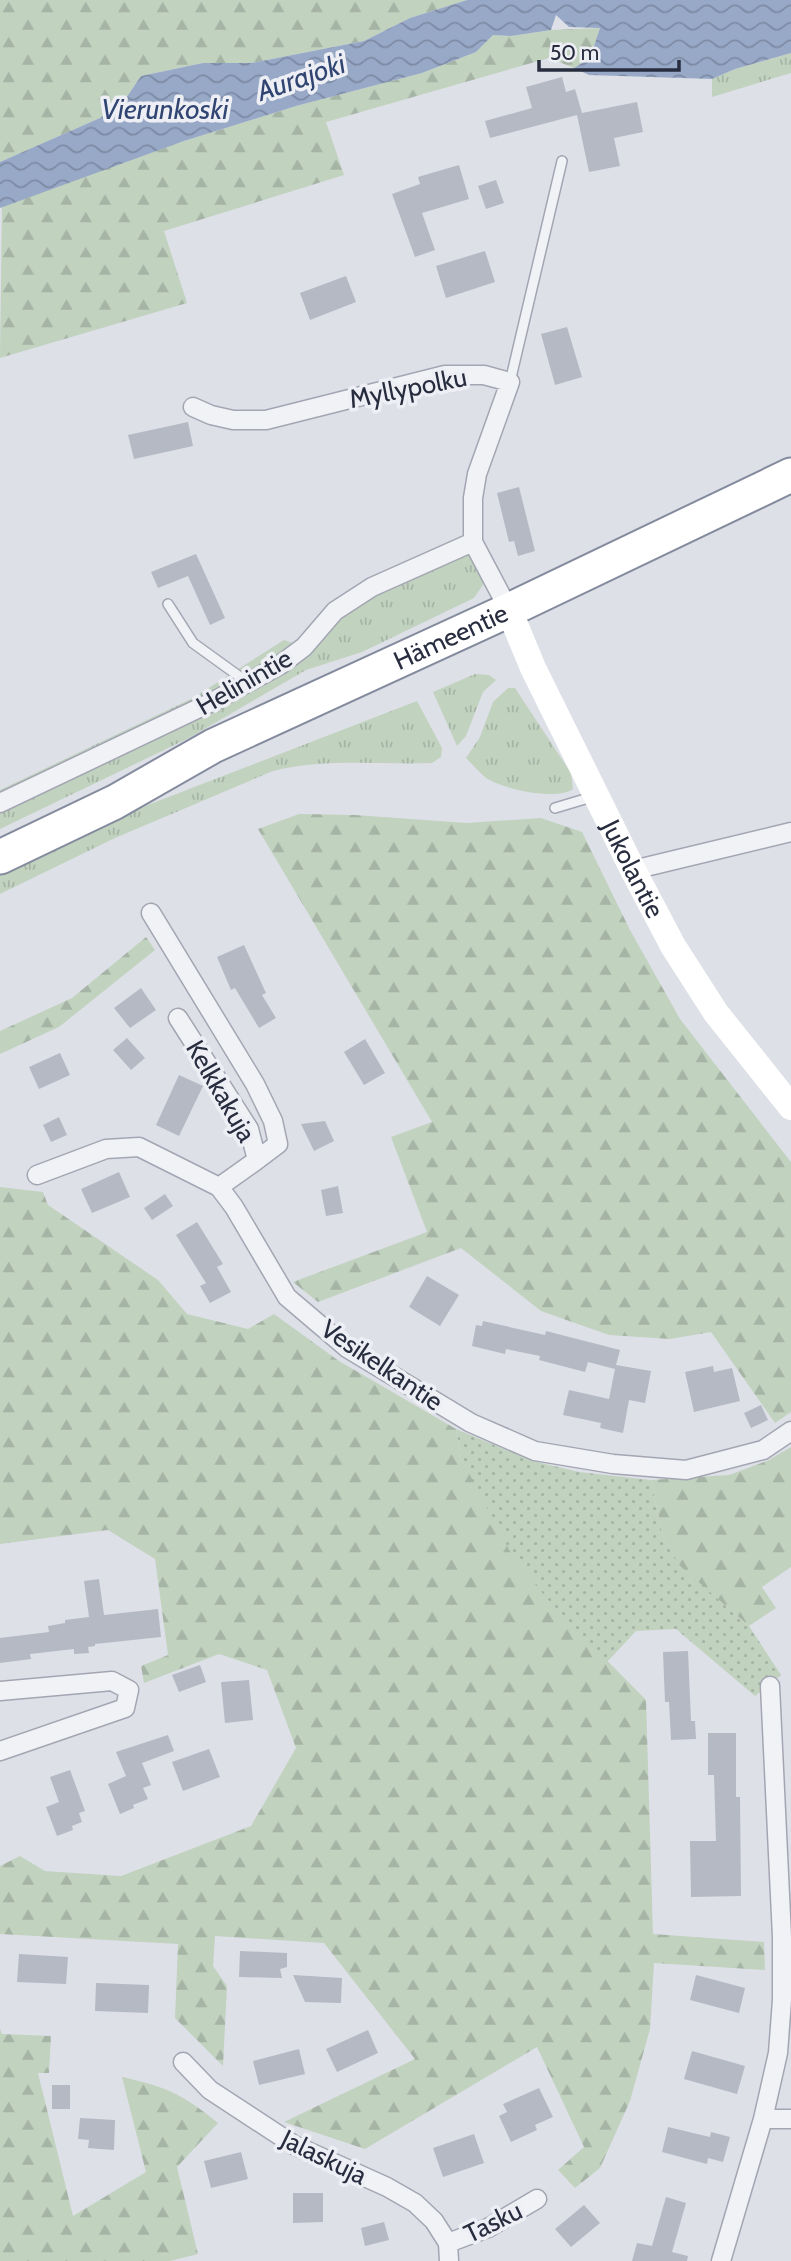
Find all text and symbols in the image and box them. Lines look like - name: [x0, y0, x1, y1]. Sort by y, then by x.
- scale bar: [539, 28, 679, 72]
- text: 50 m: [550, 40, 599, 65]
- water label: Aurajoki: [250, 46, 351, 109]
- water label: Vierunkoski: [102, 92, 229, 126]
- street label: Myllypolku: [347, 361, 469, 415]
- street label: Hämeentie: [389, 597, 513, 677]
- street label: Helinintie: [191, 642, 297, 722]
- street label: Jukolantie: [594, 813, 671, 923]
- street label: Kelkkakuja: [179, 1034, 263, 1148]
- street label: Vesikelkantie: [315, 1313, 449, 1417]
- street label: Jalaskuja: [275, 2122, 373, 2192]
- street label: Tasku: [459, 2194, 527, 2250]

